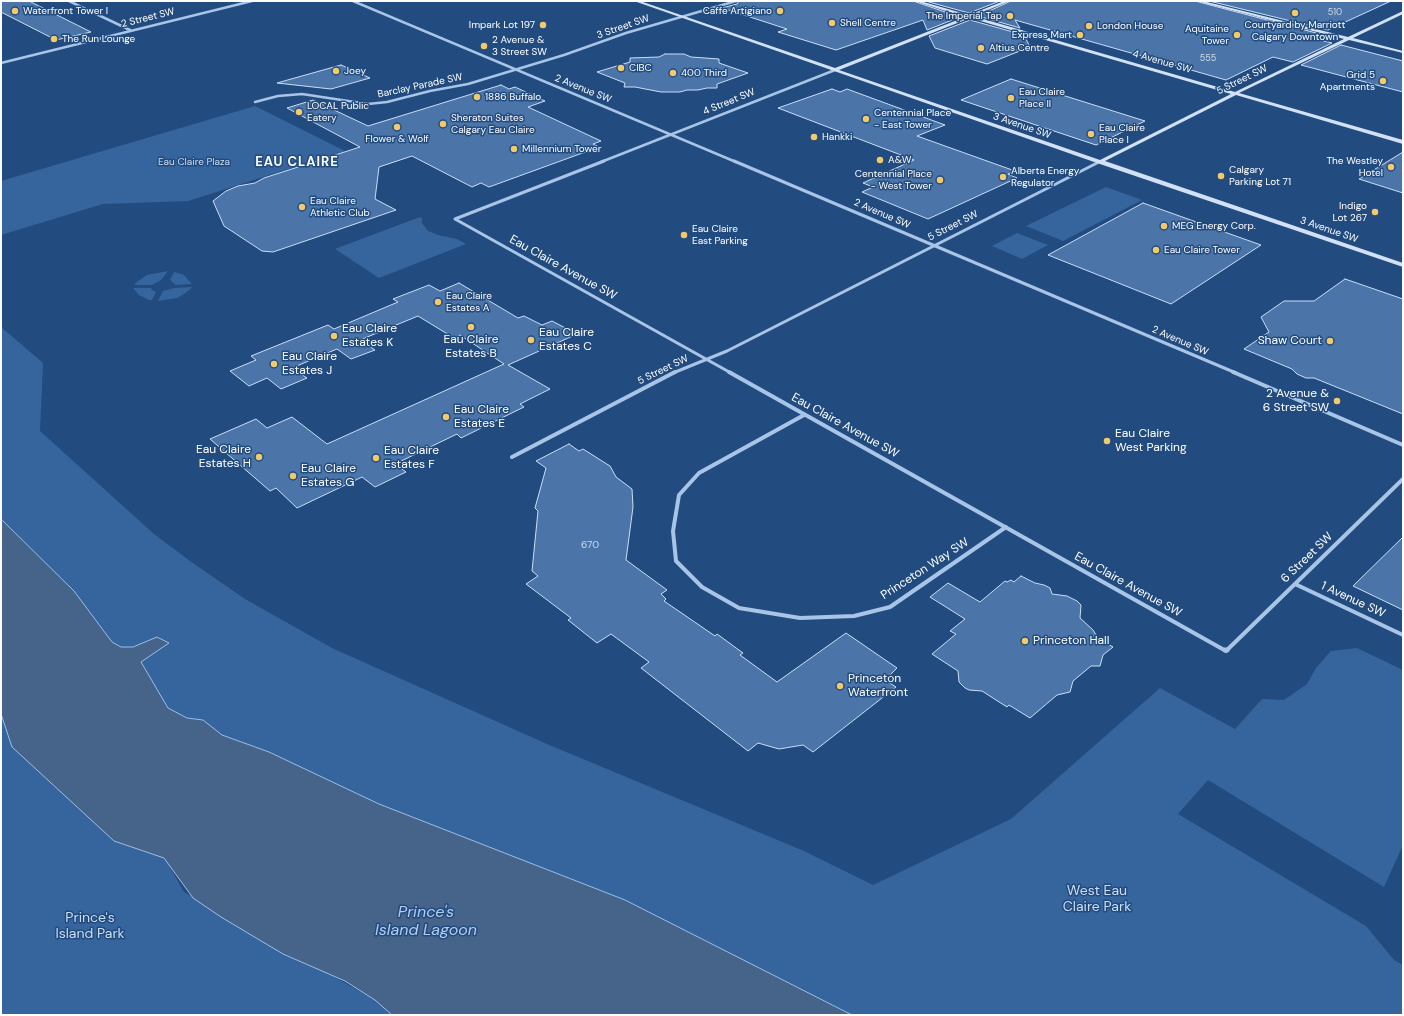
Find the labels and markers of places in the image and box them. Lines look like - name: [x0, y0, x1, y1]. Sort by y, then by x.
- place label: Waterfront Tower I: [23, 5, 108, 17]
- place label: Caffe Artigiano: [703, 5, 772, 17]
- marker: Waterfront Tower I: [10, 6, 20, 16]
- marker: Caffe Artigiano: [775, 6, 785, 16]
- marker: Courtyard by Marriott Calgary Downtown: [1290, 8, 1300, 18]
- place label: The Imperial Tap: [926, 10, 1002, 22]
- marker: The Imperial Tap: [1005, 11, 1015, 21]
- place label: Shell Centre: [840, 17, 896, 29]
- marker: Shell Centre: [827, 18, 837, 28]
- place label: Impark Lot 197: [469, 19, 535, 31]
- place label: Courtyard by Marriott Calgary Downtown: [1245, 19, 1345, 42]
- marker: Impark Lot 197: [538, 20, 548, 30]
- place label: London House: [1097, 20, 1163, 32]
- marker: London House: [1084, 21, 1094, 31]
- place label: Aquitaine Tower: [1185, 23, 1229, 46]
- place label: Express Mart: [1012, 29, 1072, 41]
- marker: Express Mart: [1075, 30, 1085, 40]
- marker: Aquitaine Tower: [1232, 30, 1242, 40]
- place label: The Run Lounge: [62, 33, 135, 45]
- marker: The Run Lounge: [49, 34, 59, 44]
- place label: 2 Avenue & 3 Street SW: [492, 34, 547, 58]
- marker: 2 Avenue & 3 Street SW: [479, 41, 489, 51]
- place label: Altius Centre: [989, 42, 1049, 54]
- marker: Altius Centre: [976, 43, 986, 53]
- place label: CIBC: [629, 62, 652, 74]
- marker: CIBC: [616, 63, 626, 73]
- place label: Joey: [344, 65, 366, 77]
- marker: Joey: [331, 66, 341, 76]
- place label: 400 Third: [681, 67, 727, 79]
- marker: 400 Third: [668, 68, 678, 78]
- place label: Grid 5 Apartments: [1320, 69, 1375, 92]
- marker: Grid 5 Apartments: [1378, 76, 1388, 86]
- place label: Eau Claire Place II: [1019, 86, 1065, 110]
- place label: 1886 Buffalo: [485, 91, 541, 103]
- marker: 1886 Buffalo: [472, 92, 482, 102]
- marker: Eau Claire Place II: [1006, 93, 1016, 103]
- place label: LOCAL Public Eatery: [307, 100, 369, 124]
- marker: LOCAL Public Eatery: [294, 107, 304, 117]
- place label: Centennial Place - East Tower: [874, 107, 951, 130]
- place label: Sheraton Suites Calgary Eau Claire: [451, 112, 535, 136]
- marker: Centennial Place - East Tower: [861, 114, 871, 124]
- marker: Sheraton Suites Calgary Eau Claire: [438, 119, 448, 129]
- marker: Flower & Wolf: [392, 122, 402, 132]
- place label: Eau Claire Place I: [1099, 122, 1145, 146]
- marker: Eau Claire Place I: [1086, 129, 1096, 139]
- place label: Hankki: [822, 131, 852, 143]
- marker: Hankki: [809, 132, 819, 142]
- place label: Flower & Wolf: [365, 133, 429, 145]
- place label: Millennium Tower: [522, 143, 601, 155]
- marker: Millennium Tower: [509, 144, 519, 154]
- place label: A&W: [888, 154, 911, 166]
- marker: A&W: [875, 155, 885, 165]
- place label: The Westley Hotel: [1326, 155, 1383, 178]
- marker: The Westley Hotel: [1386, 162, 1396, 172]
- place label: Calgary Parking Lot 71: [1229, 164, 1291, 188]
- place label: Alberta Energy Regulator: [1011, 165, 1079, 188]
- place label: Centennial Place - West Tower: [855, 168, 932, 192]
- marker: Calgary Parking Lot 71: [1216, 171, 1226, 181]
- marker: Alberta Energy Regulator: [998, 172, 1008, 182]
- marker: Centennial Place - West Tower: [935, 175, 945, 185]
- place label: Eau Claire Athletic Club: [310, 195, 370, 218]
- place label: Indigo Lot 267: [1333, 200, 1367, 224]
- marker: Eau Claire Athletic Club: [297, 202, 307, 212]
- marker: Indigo Lot 267: [1370, 207, 1380, 217]
- place label: MEG Energy Corp.: [1172, 220, 1256, 232]
- marker: MEG Energy Corp.: [1159, 221, 1169, 231]
- place label: Eau Claire East Parking: [692, 223, 748, 246]
- marker: Eau Claire East Parking: [679, 230, 689, 240]
- place label: Eau Claire Tower: [1164, 244, 1240, 256]
- marker: Eau Claire Tower: [1151, 245, 1161, 255]
- place label: Eau Claire Estates A: [446, 290, 492, 314]
- marker: Eau Claire Estates A: [433, 297, 443, 307]
- place label: Eau Claire Estates K: [342, 322, 397, 350]
- marker: Eau Claire Estates B: [466, 322, 476, 332]
- place label: Eau Claire Estates C: [539, 326, 594, 354]
- marker: Eau Claire Estates K: [329, 331, 339, 341]
- place label: Eau Claire Estates B: [443, 333, 499, 361]
- place label: Shaw Court: [1258, 334, 1322, 348]
- marker: Eau Claire Estates C: [526, 335, 536, 345]
- marker: Shaw Court: [1325, 336, 1335, 346]
- place label: Eau Claire Estates J: [282, 350, 337, 378]
- marker: Eau Claire Estates J: [269, 359, 279, 369]
- place label: 2 Avenue & 6 Street SW: [1263, 387, 1329, 415]
- marker: 2 Avenue & 6 Street SW: [1332, 396, 1342, 406]
- place label: Eau Claire Estates E: [454, 403, 509, 431]
- marker: Eau Claire Estates E: [441, 412, 451, 422]
- place label: Eau Claire West Parking: [1115, 427, 1187, 455]
- marker: Eau Claire West Parking: [1102, 436, 1112, 446]
- place label: Eau Claire Estates H: [196, 443, 251, 471]
- place label: Eau Claire Estates F: [384, 444, 439, 472]
- marker: Eau Claire Estates H: [254, 452, 264, 462]
- marker: Eau Claire Estates F: [371, 453, 381, 463]
- place label: Eau Claire Estates G: [301, 462, 356, 490]
- marker: Eau Claire Estates G: [288, 471, 298, 481]
- place label: Princeton Hall: [1033, 634, 1109, 648]
- marker: Princeton Hall: [1020, 636, 1030, 646]
- place label: Princeton Waterfront: [848, 672, 908, 700]
- marker: Princeton Waterfront: [835, 681, 845, 691]

